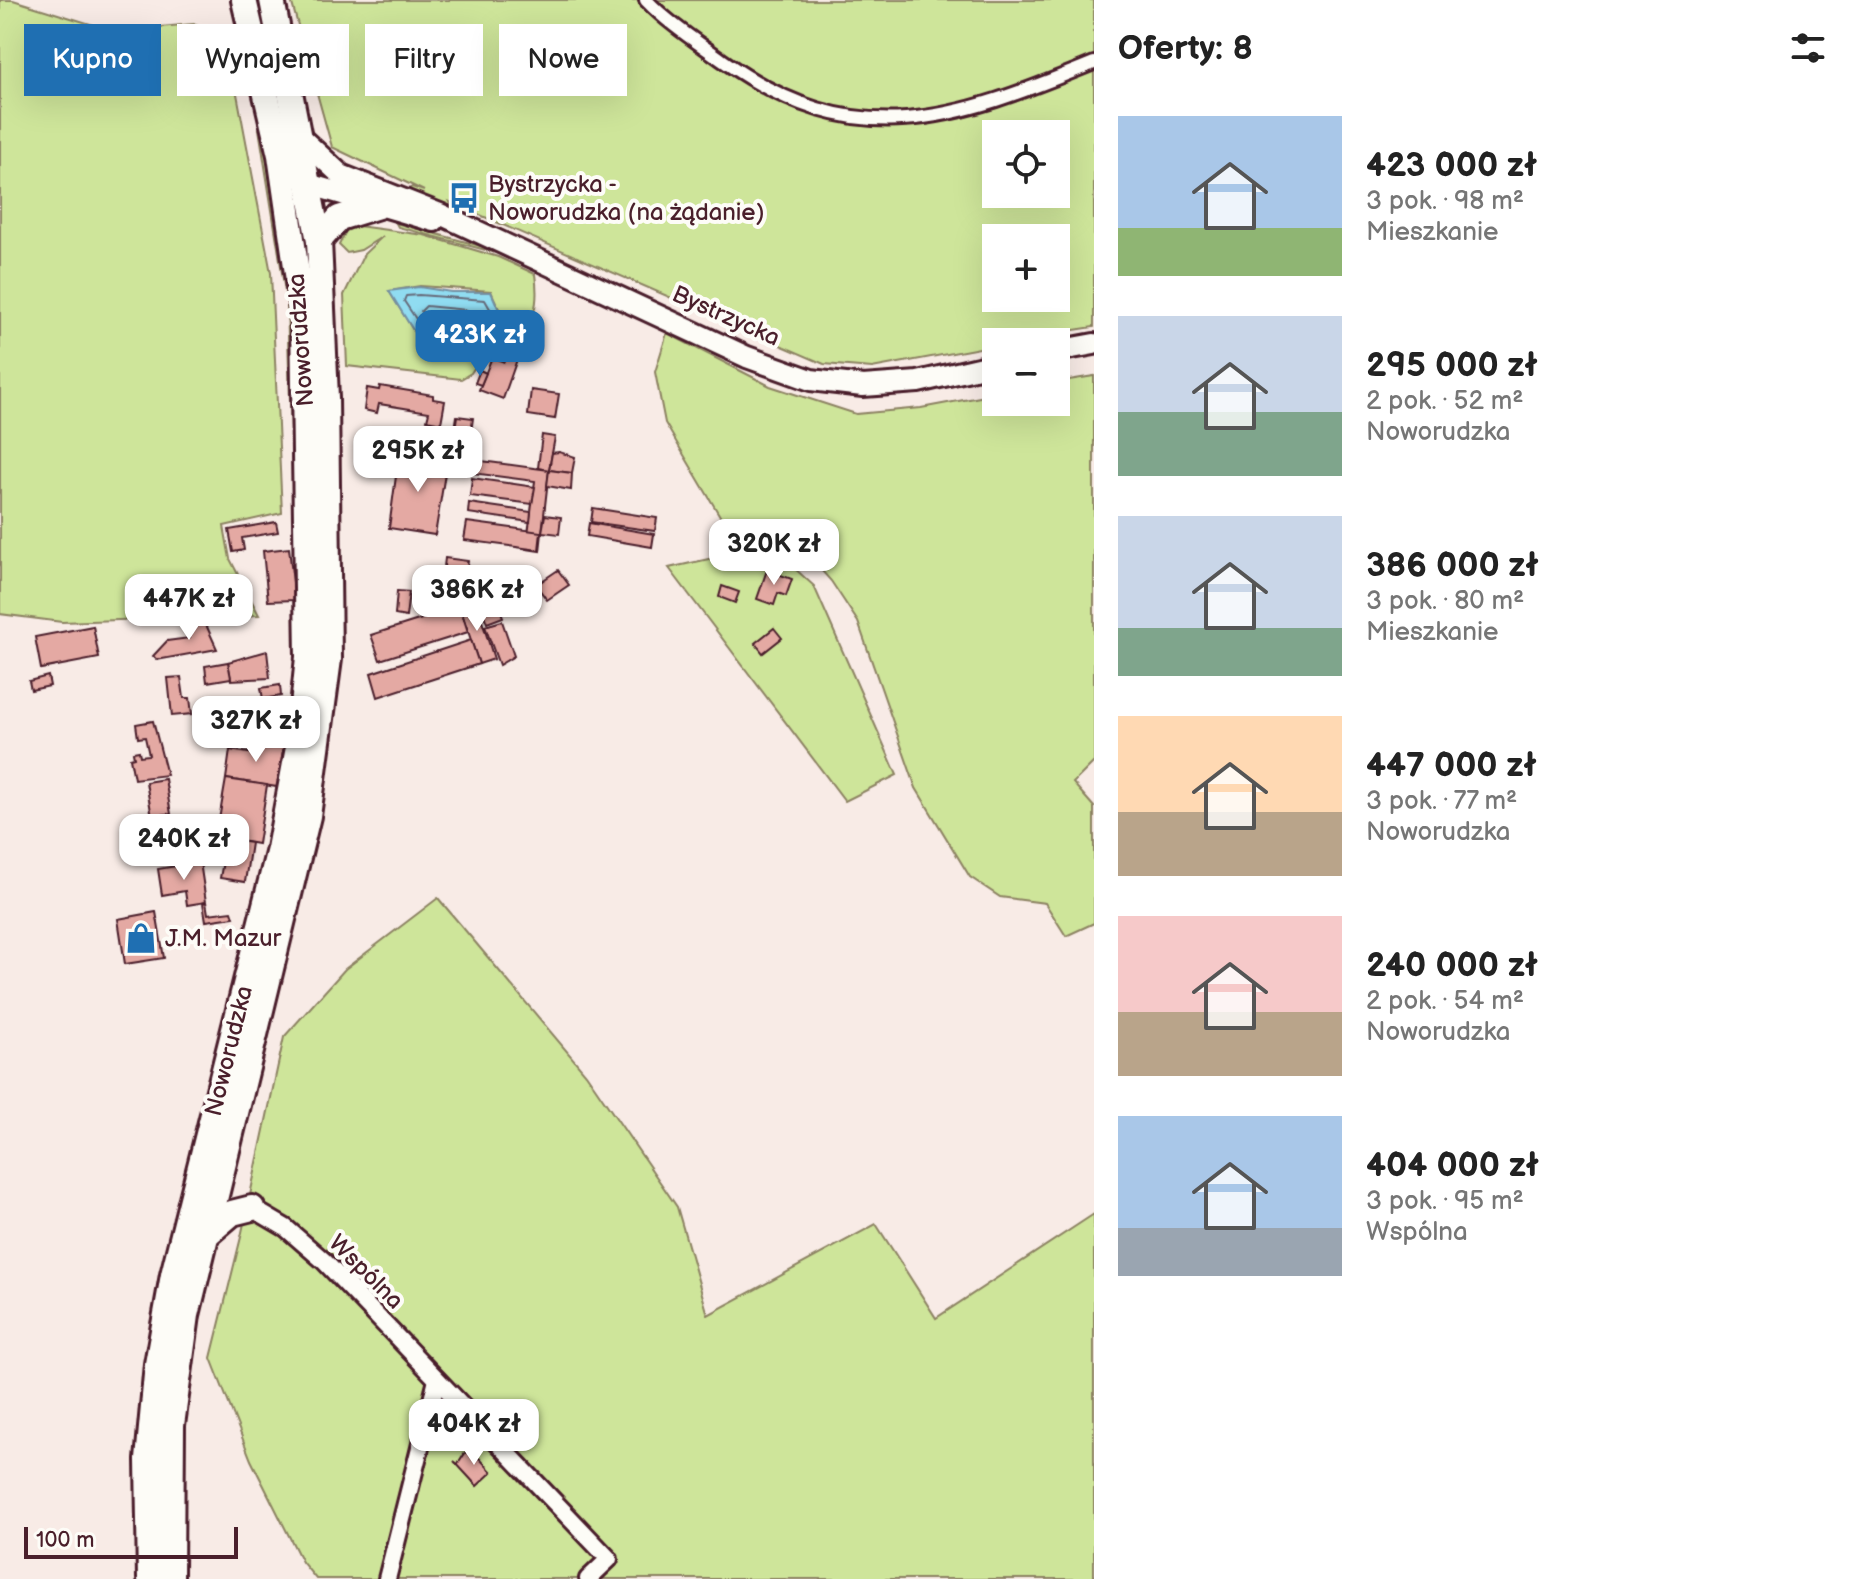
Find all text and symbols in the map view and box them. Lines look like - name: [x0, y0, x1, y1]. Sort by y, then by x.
- chip: Kupno: [24, 24, 161, 96]
- chip: Wynajem: [177, 24, 349, 96]
- chip: Filtry: [365, 24, 483, 96]
- chip: Nowe: [499, 24, 627, 96]
- icon: filters: [1786, 26, 1830, 70]
- text: Oferty: 8: [1118, 28, 1253, 69]
- map controls: [982, 120, 1070, 416]
- button: locate: [982, 120, 1070, 208]
- text: 423 000 zł: [1366, 145, 1537, 186]
- icon: home: [1182, 148, 1278, 244]
- place label: Bystrzycka - Noworudzka (na żądanie): [488, 170, 765, 227]
- bus stop icon: Bystrzycka - Noworudzka (na żądanie): [447, 181, 481, 215]
- text: 3 pok. · 98 m²: [1366, 186, 1524, 217]
- text: Mieszkanie: [1366, 217, 1498, 248]
- button: +: [982, 224, 1070, 312]
- street label: Noworudzka: [282, 273, 320, 407]
- street label: Bystrzycka: [668, 279, 784, 353]
- pin: 423K zł: [406, 310, 554, 378]
- text: 423K zł: [434, 320, 526, 351]
- button: −: [982, 328, 1070, 416]
- text: 295 000 zł: [1366, 345, 1538, 386]
- icon: home: [1182, 348, 1278, 444]
- text: 2 pok. · 52 m²: [1366, 386, 1523, 417]
- text: Noworudzka: [1366, 417, 1510, 448]
- pin: 295K zł: [344, 426, 492, 494]
- text: 295K zł: [371, 436, 465, 467]
- pin: 320K zł: [700, 519, 848, 587]
- text: 320K zł: [727, 529, 821, 560]
- text: 386 000 zł: [1366, 545, 1539, 586]
- icon: home: [1182, 548, 1278, 644]
- pin: 386K zł: [403, 565, 551, 633]
- pin: 447K zł: [115, 574, 263, 642]
- text: 386K zł: [430, 575, 524, 606]
- text: 447K zł: [143, 584, 235, 615]
- text: 3 pok. · 80 m²: [1366, 586, 1524, 617]
- text: Mieszkanie: [1366, 617, 1498, 648]
- pin: 327K zł: [182, 696, 330, 764]
- text: 327K zł: [210, 706, 302, 737]
- text: 447 000 zł: [1366, 745, 1537, 786]
- icon: home: [1182, 748, 1278, 844]
- text: 3 pok. · 77 m²: [1366, 786, 1517, 817]
- pin: 240K zł: [110, 814, 258, 882]
- text: Noworudzka: [1366, 817, 1510, 848]
- text: 240K zł: [137, 824, 231, 855]
- shop icon: J.M. Mazur: [124, 921, 158, 955]
- place label: J.M. Mazur: [165, 924, 281, 953]
- text: 240 000 zł: [1366, 945, 1538, 986]
- icon: home: [1182, 948, 1278, 1044]
- street label: Noworudzka: [199, 983, 259, 1119]
- text: 2 pok. · 54 m²: [1366, 986, 1524, 1017]
- text: Noworudzka: [1366, 1017, 1510, 1048]
- text: 404 000 zł: [1366, 1145, 1539, 1186]
- icon: home: [1182, 1148, 1278, 1244]
- text: 3 pok. · 95 m²: [1366, 1186, 1524, 1217]
- text: Wspólna: [1366, 1217, 1468, 1248]
- street label: Wspólna: [323, 1229, 409, 1315]
- pin: 404K zł: [400, 1399, 548, 1467]
- text: 404K zł: [427, 1409, 521, 1440]
- scale bar: [24, 1523, 238, 1559]
- text: 100 m: [36, 1527, 95, 1554]

